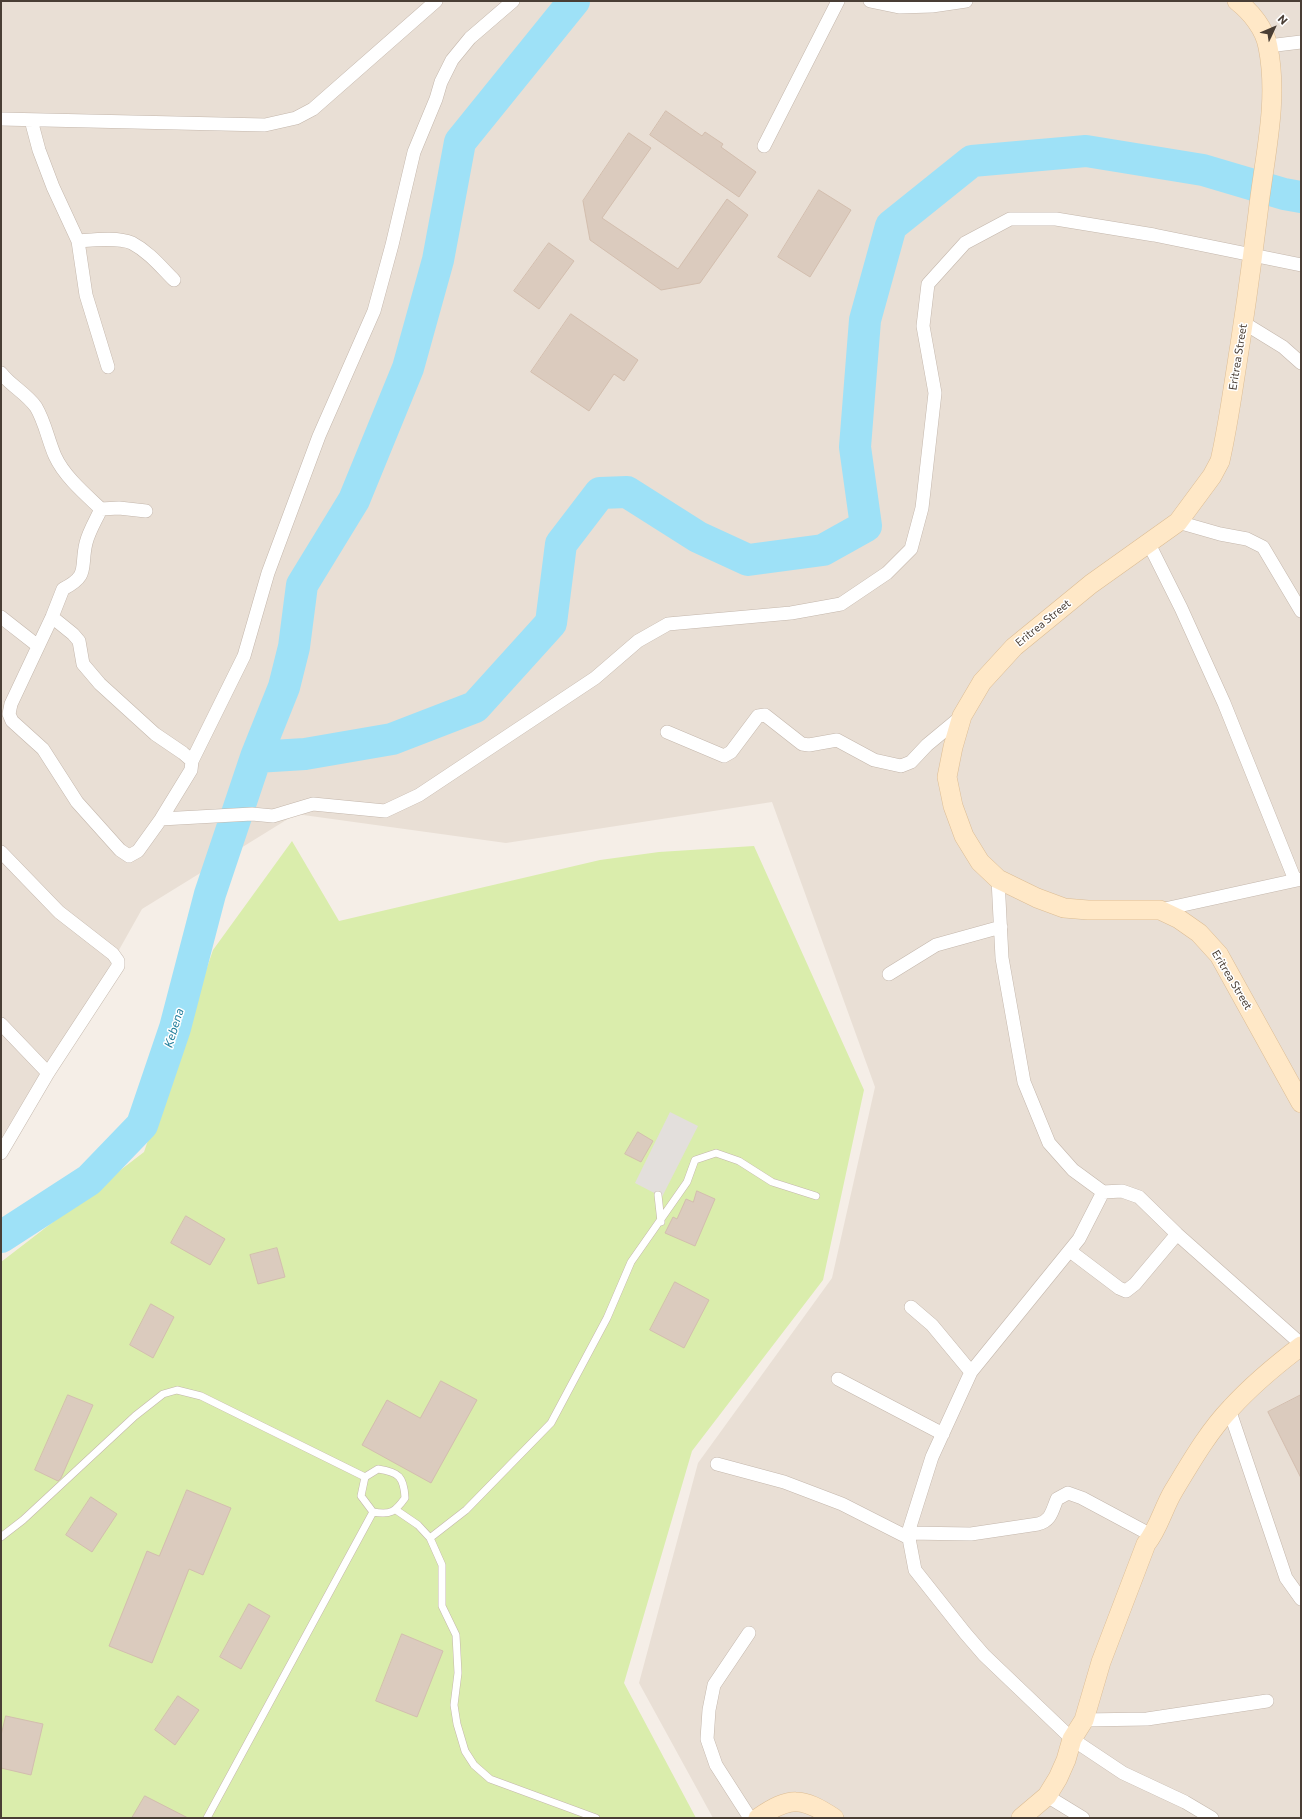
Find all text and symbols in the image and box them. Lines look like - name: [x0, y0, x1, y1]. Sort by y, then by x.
- north arrow: [1254, 8, 1294, 48]
- text: N: [1275, 12, 1291, 27]
- street label: Eritrea Street: [1226, 323, 1250, 391]
- street label: Eritrea Street: [1013, 597, 1073, 649]
- street label: Eritrea Street: [1209, 948, 1255, 1012]
- water label: Kebena: [161, 1007, 187, 1049]

